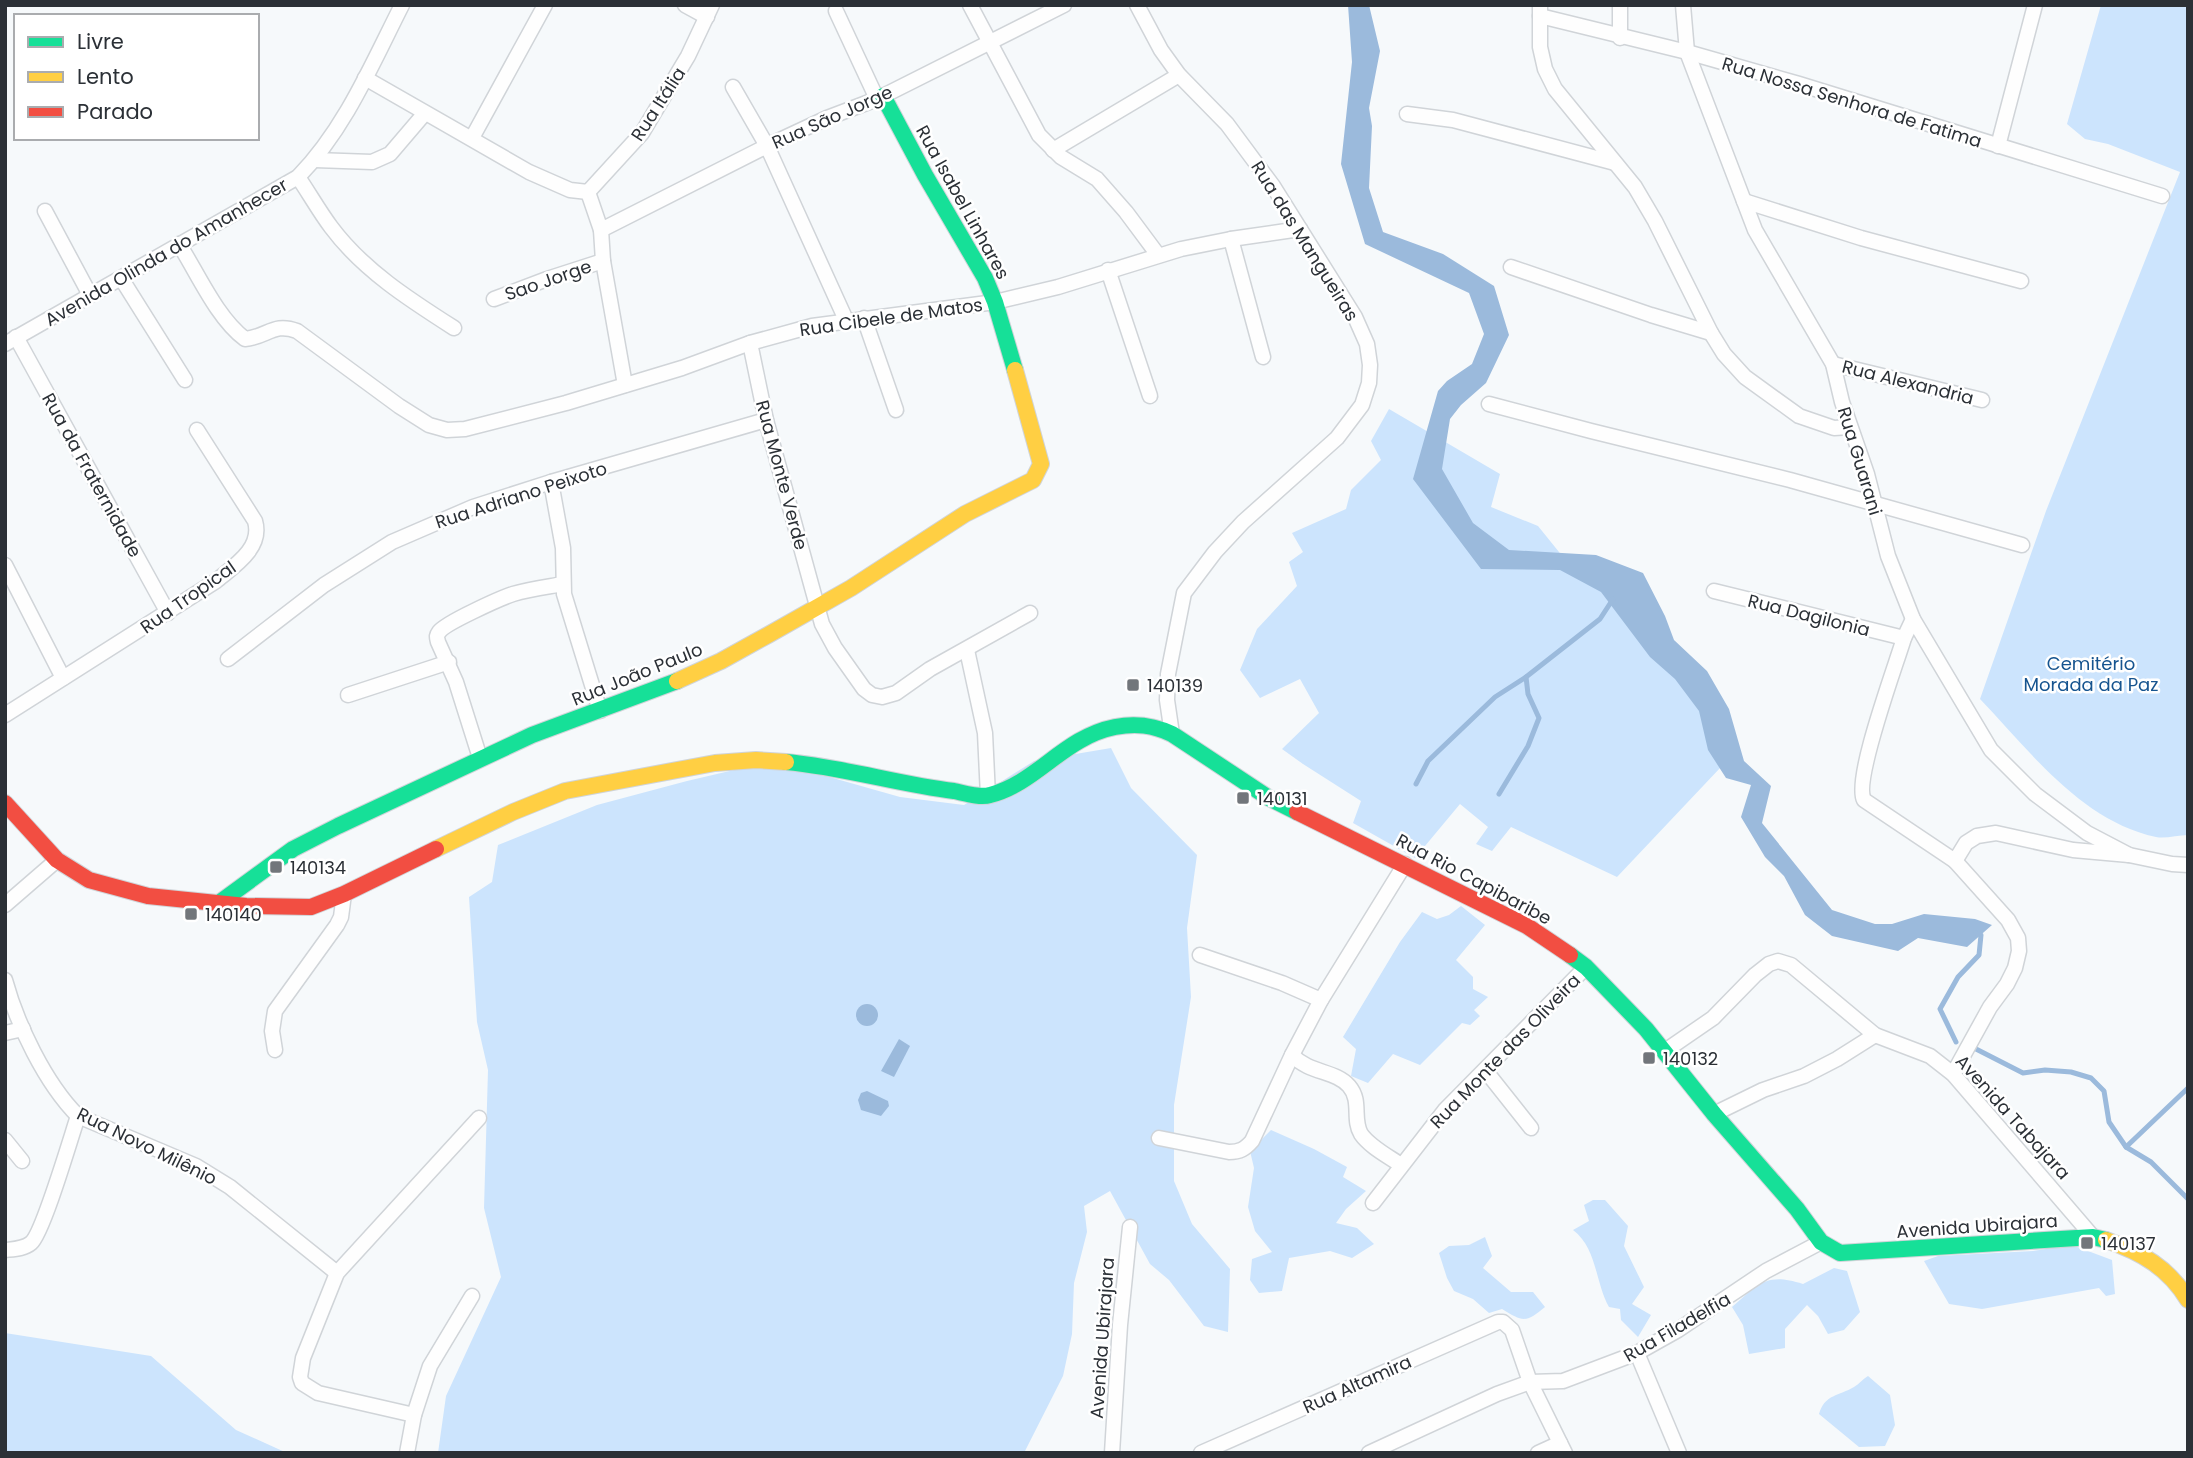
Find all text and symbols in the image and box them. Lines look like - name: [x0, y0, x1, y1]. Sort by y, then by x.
- legend: [14, 14, 259, 140]
- text: Livre: [77, 27, 124, 56]
- street label: Rua Nossa Senhora de Fatima: [1719, 51, 1985, 153]
- text: Lento: [77, 62, 134, 91]
- street label: Rua Itália: [625, 62, 691, 146]
- street label: Rua São Jorge: [768, 79, 896, 155]
- text: Parado: [77, 97, 153, 126]
- street label: Rua Isabel Linhares: [910, 120, 1016, 284]
- street label: Rua das Mangueiras: [1245, 156, 1365, 326]
- street label: Avenida Olinda do Amanhecer: [40, 172, 292, 332]
- street label: Sao Jorge: [501, 254, 595, 306]
- street label: Rua Cibele de Matos: [798, 292, 984, 342]
- street label: Rua Alexandria: [1840, 354, 1976, 410]
- street label: Rua da Fraternidade: [36, 388, 148, 562]
- street label: Rua Monte Verde: [750, 397, 814, 553]
- street label: Rua Guarani: [1832, 404, 1888, 518]
- street label: Rua Adriano Peixoto: [432, 455, 610, 535]
- street label: Rua Tropical: [135, 555, 241, 639]
- street label: Rua Dagilonia: [1745, 588, 1873, 642]
- street label: Rua João Paulo: [568, 636, 706, 712]
- park label: Cemitério Morada da Paz: [2024, 651, 2158, 697]
- place label: 140139: [1147, 673, 1203, 698]
- marker: 140139: [1125, 677, 1141, 693]
- place label: 140131: [1257, 786, 1308, 811]
- marker: 140131: [1235, 790, 1251, 806]
- street label: Rua Rio Capibaribe: [1392, 827, 1556, 931]
- place label: 140134: [290, 855, 346, 880]
- marker: 140134: [268, 859, 284, 875]
- place label: 140140: [205, 902, 262, 927]
- marker: 140140: [183, 906, 199, 922]
- street label: Rua Monte das Oliveira: [1424, 968, 1586, 1134]
- place label: 140132: [1663, 1046, 1718, 1071]
- street label: Avenida Tabajara: [1950, 1049, 2076, 1185]
- marker: 140132: [1641, 1050, 1657, 1066]
- street label: Rua Novo Milênio: [73, 1101, 221, 1191]
- street label: Avenida Ubirajara: [1896, 1208, 2058, 1244]
- place label: 140137: [2101, 1231, 2156, 1256]
- marker: 140137: [2079, 1235, 2095, 1251]
- street label: Avenida Ubirajara: [1084, 1257, 1120, 1419]
- street label: Rua Filadelfia: [1619, 1286, 1735, 1368]
- street label: Rua Altamira: [1299, 1349, 1415, 1419]

